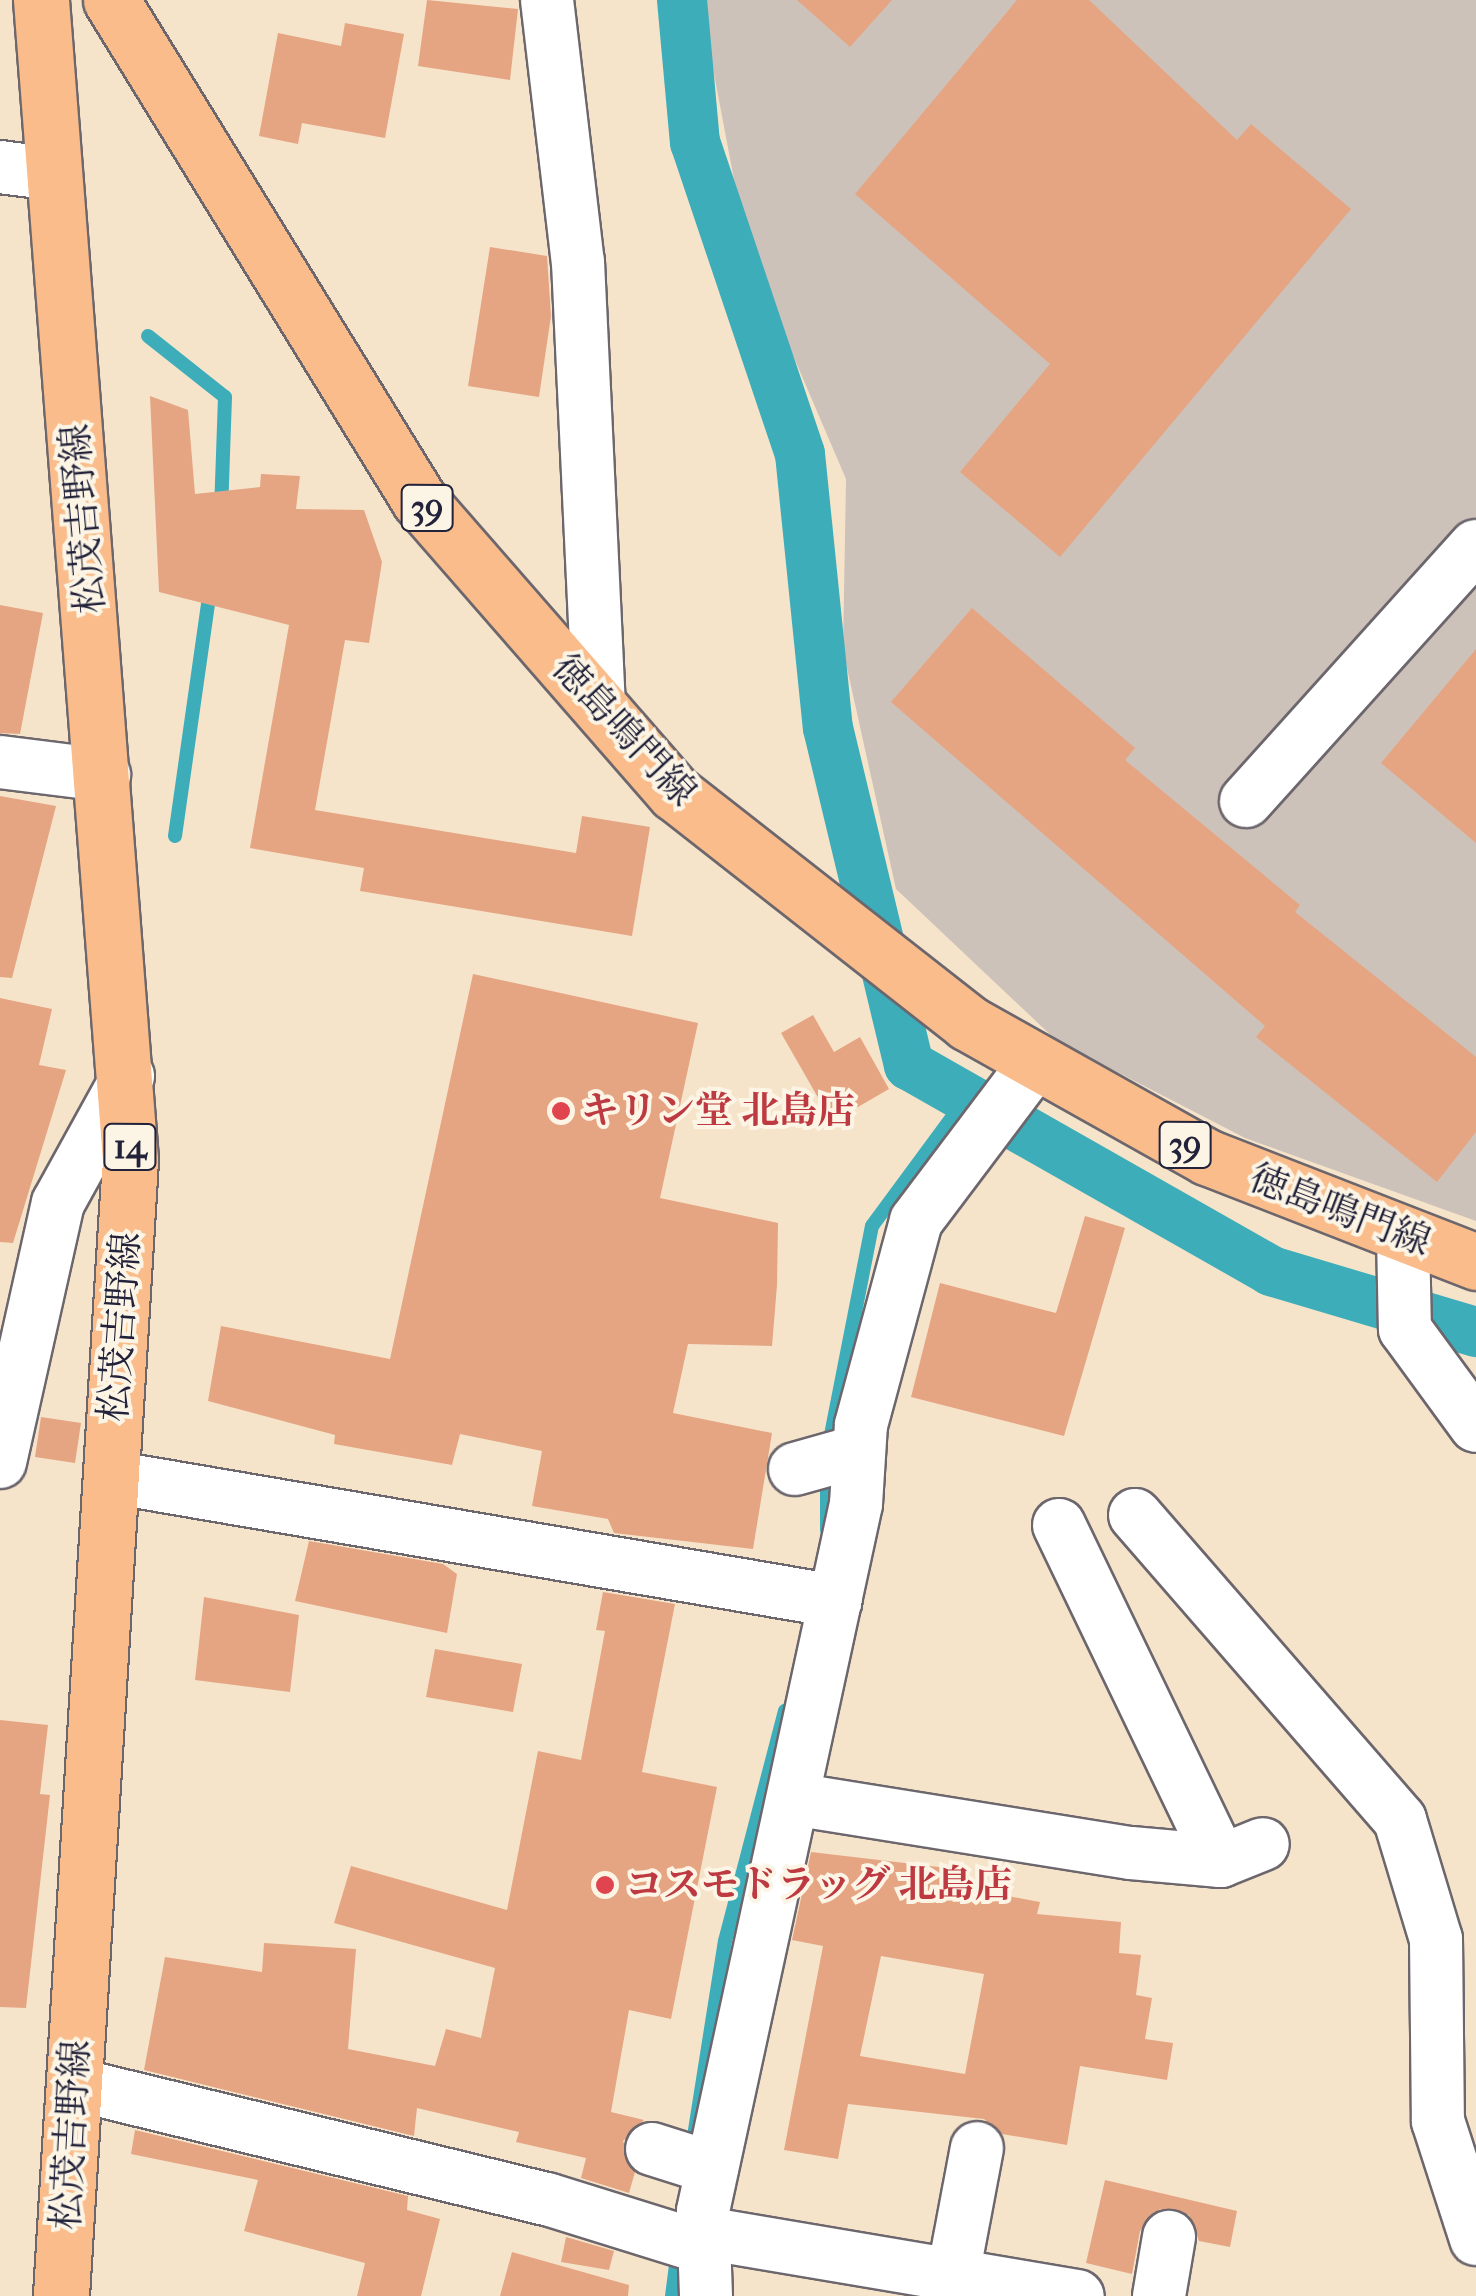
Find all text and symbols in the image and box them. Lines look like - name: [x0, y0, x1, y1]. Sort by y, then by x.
- street label: 松茂吉野線: [52, 422, 114, 616]
- road number: 39: [400, 478, 454, 538]
- street label: 徳島鳴門線: [543, 645, 705, 815]
- place label: キリン堂 北島店: [581, 1088, 855, 1134]
- marker: キリン堂 北島店: [550, 1100, 572, 1122]
- road number: 39: [1158, 1115, 1212, 1175]
- road number: 14: [102, 1117, 158, 1177]
- street label: 徳島鳴門線: [1243, 1155, 1437, 1265]
- street label: 松茂吉野線: [91, 1231, 149, 1423]
- place label: コスモドラッグ 北島店: [625, 1862, 1013, 1908]
- marker: コスモドラッグ 北島店: [594, 1874, 616, 1896]
- street label: 松茂吉野線: [43, 2039, 99, 2231]

